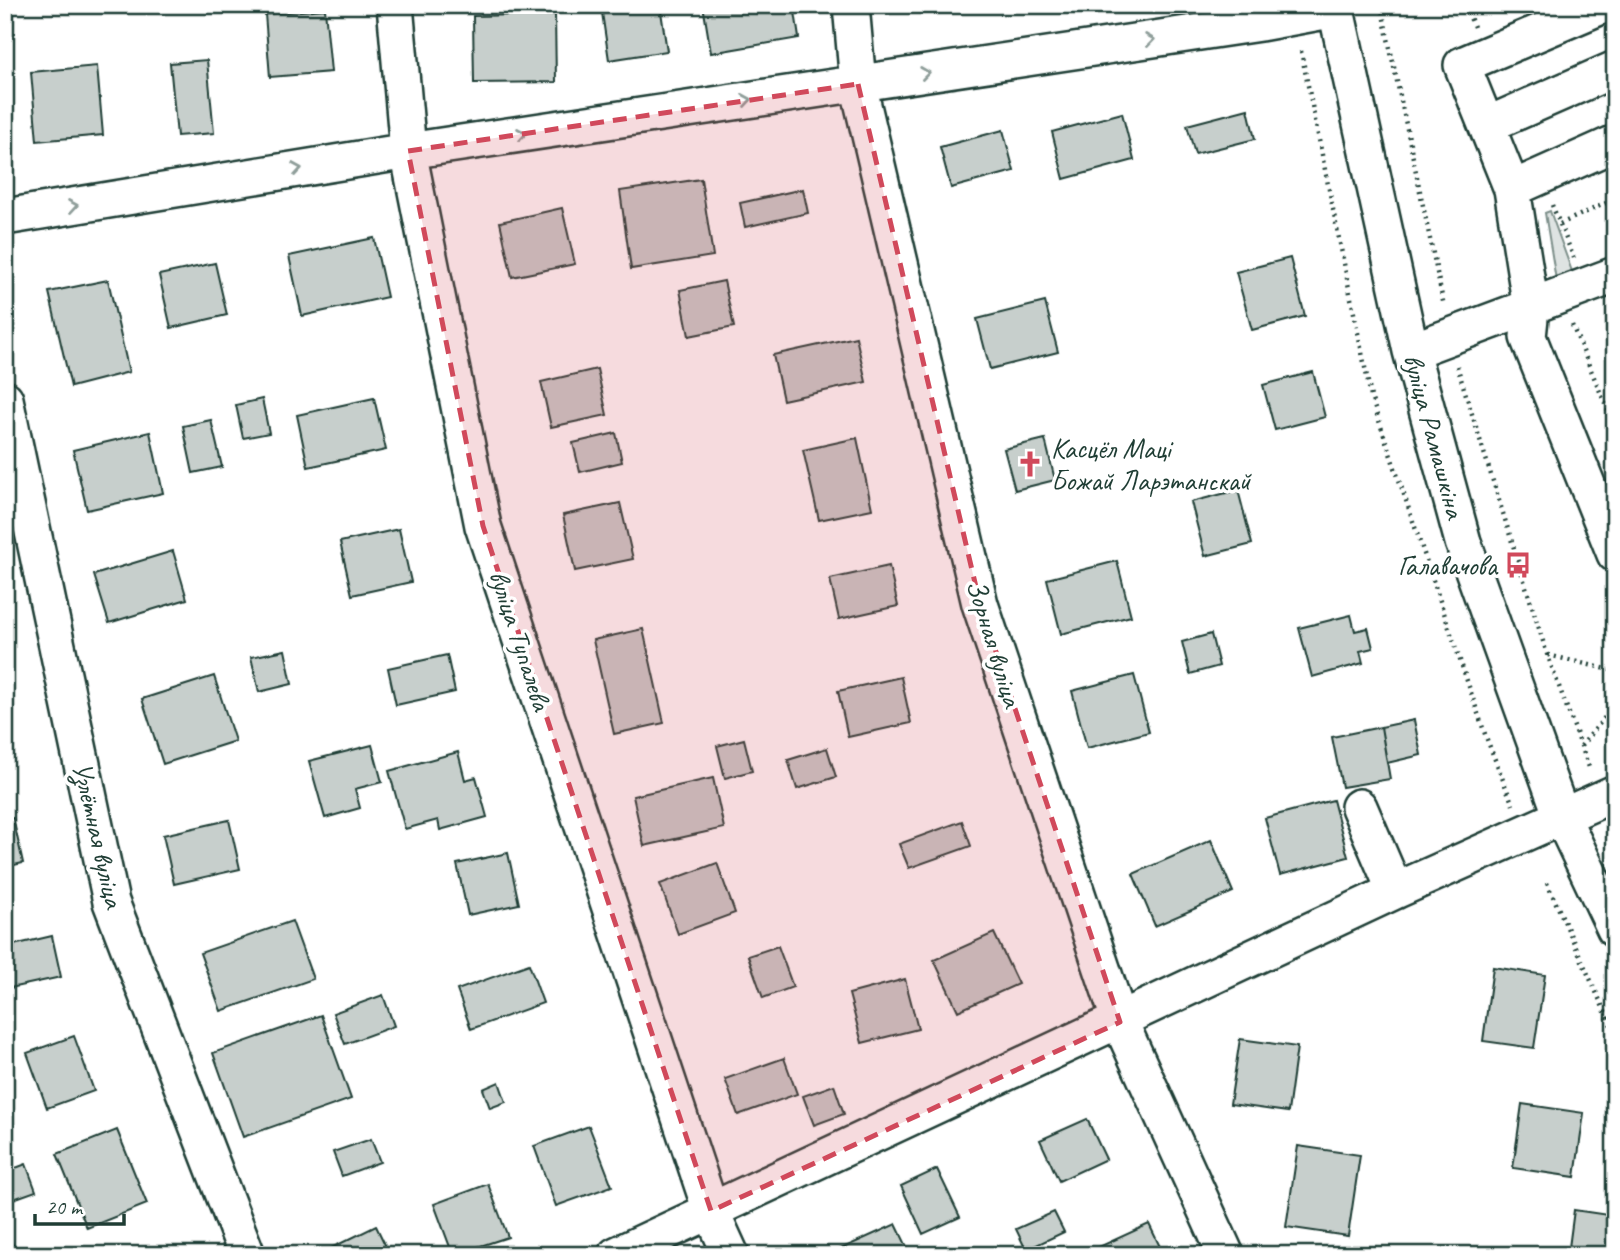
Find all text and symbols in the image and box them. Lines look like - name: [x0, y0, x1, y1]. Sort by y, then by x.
- one-way arrow: [1144, 33, 1156, 48]
- one-way arrow: [919, 66, 931, 81]
- one-way arrow: [741, 93, 753, 108]
- one-way arrow: [516, 127, 528, 142]
- one-way arrow: [291, 162, 303, 177]
- one-way arrow: [67, 199, 79, 214]
- street label: вуліца Рамашкіна: [1396, 350, 1474, 524]
- place label: Касцёл Маці Божай Ларэтанскай: [1051, 431, 1252, 498]
- church icon: Касцёл Маці Божай Ларэтанскай: [1015, 449, 1045, 479]
- place label: Галавачова: [1398, 548, 1499, 583]
- bus stop icon: Галавачова: [1503, 550, 1533, 580]
- street label: вуліца Тупалева: [481, 566, 560, 716]
- street label: Зорная вуліца: [959, 575, 1031, 713]
- street label: Узлётная вуліца: [64, 759, 133, 913]
- scale bar: [35, 1183, 124, 1227]
- text: 20 m: [46, 1194, 84, 1220]

